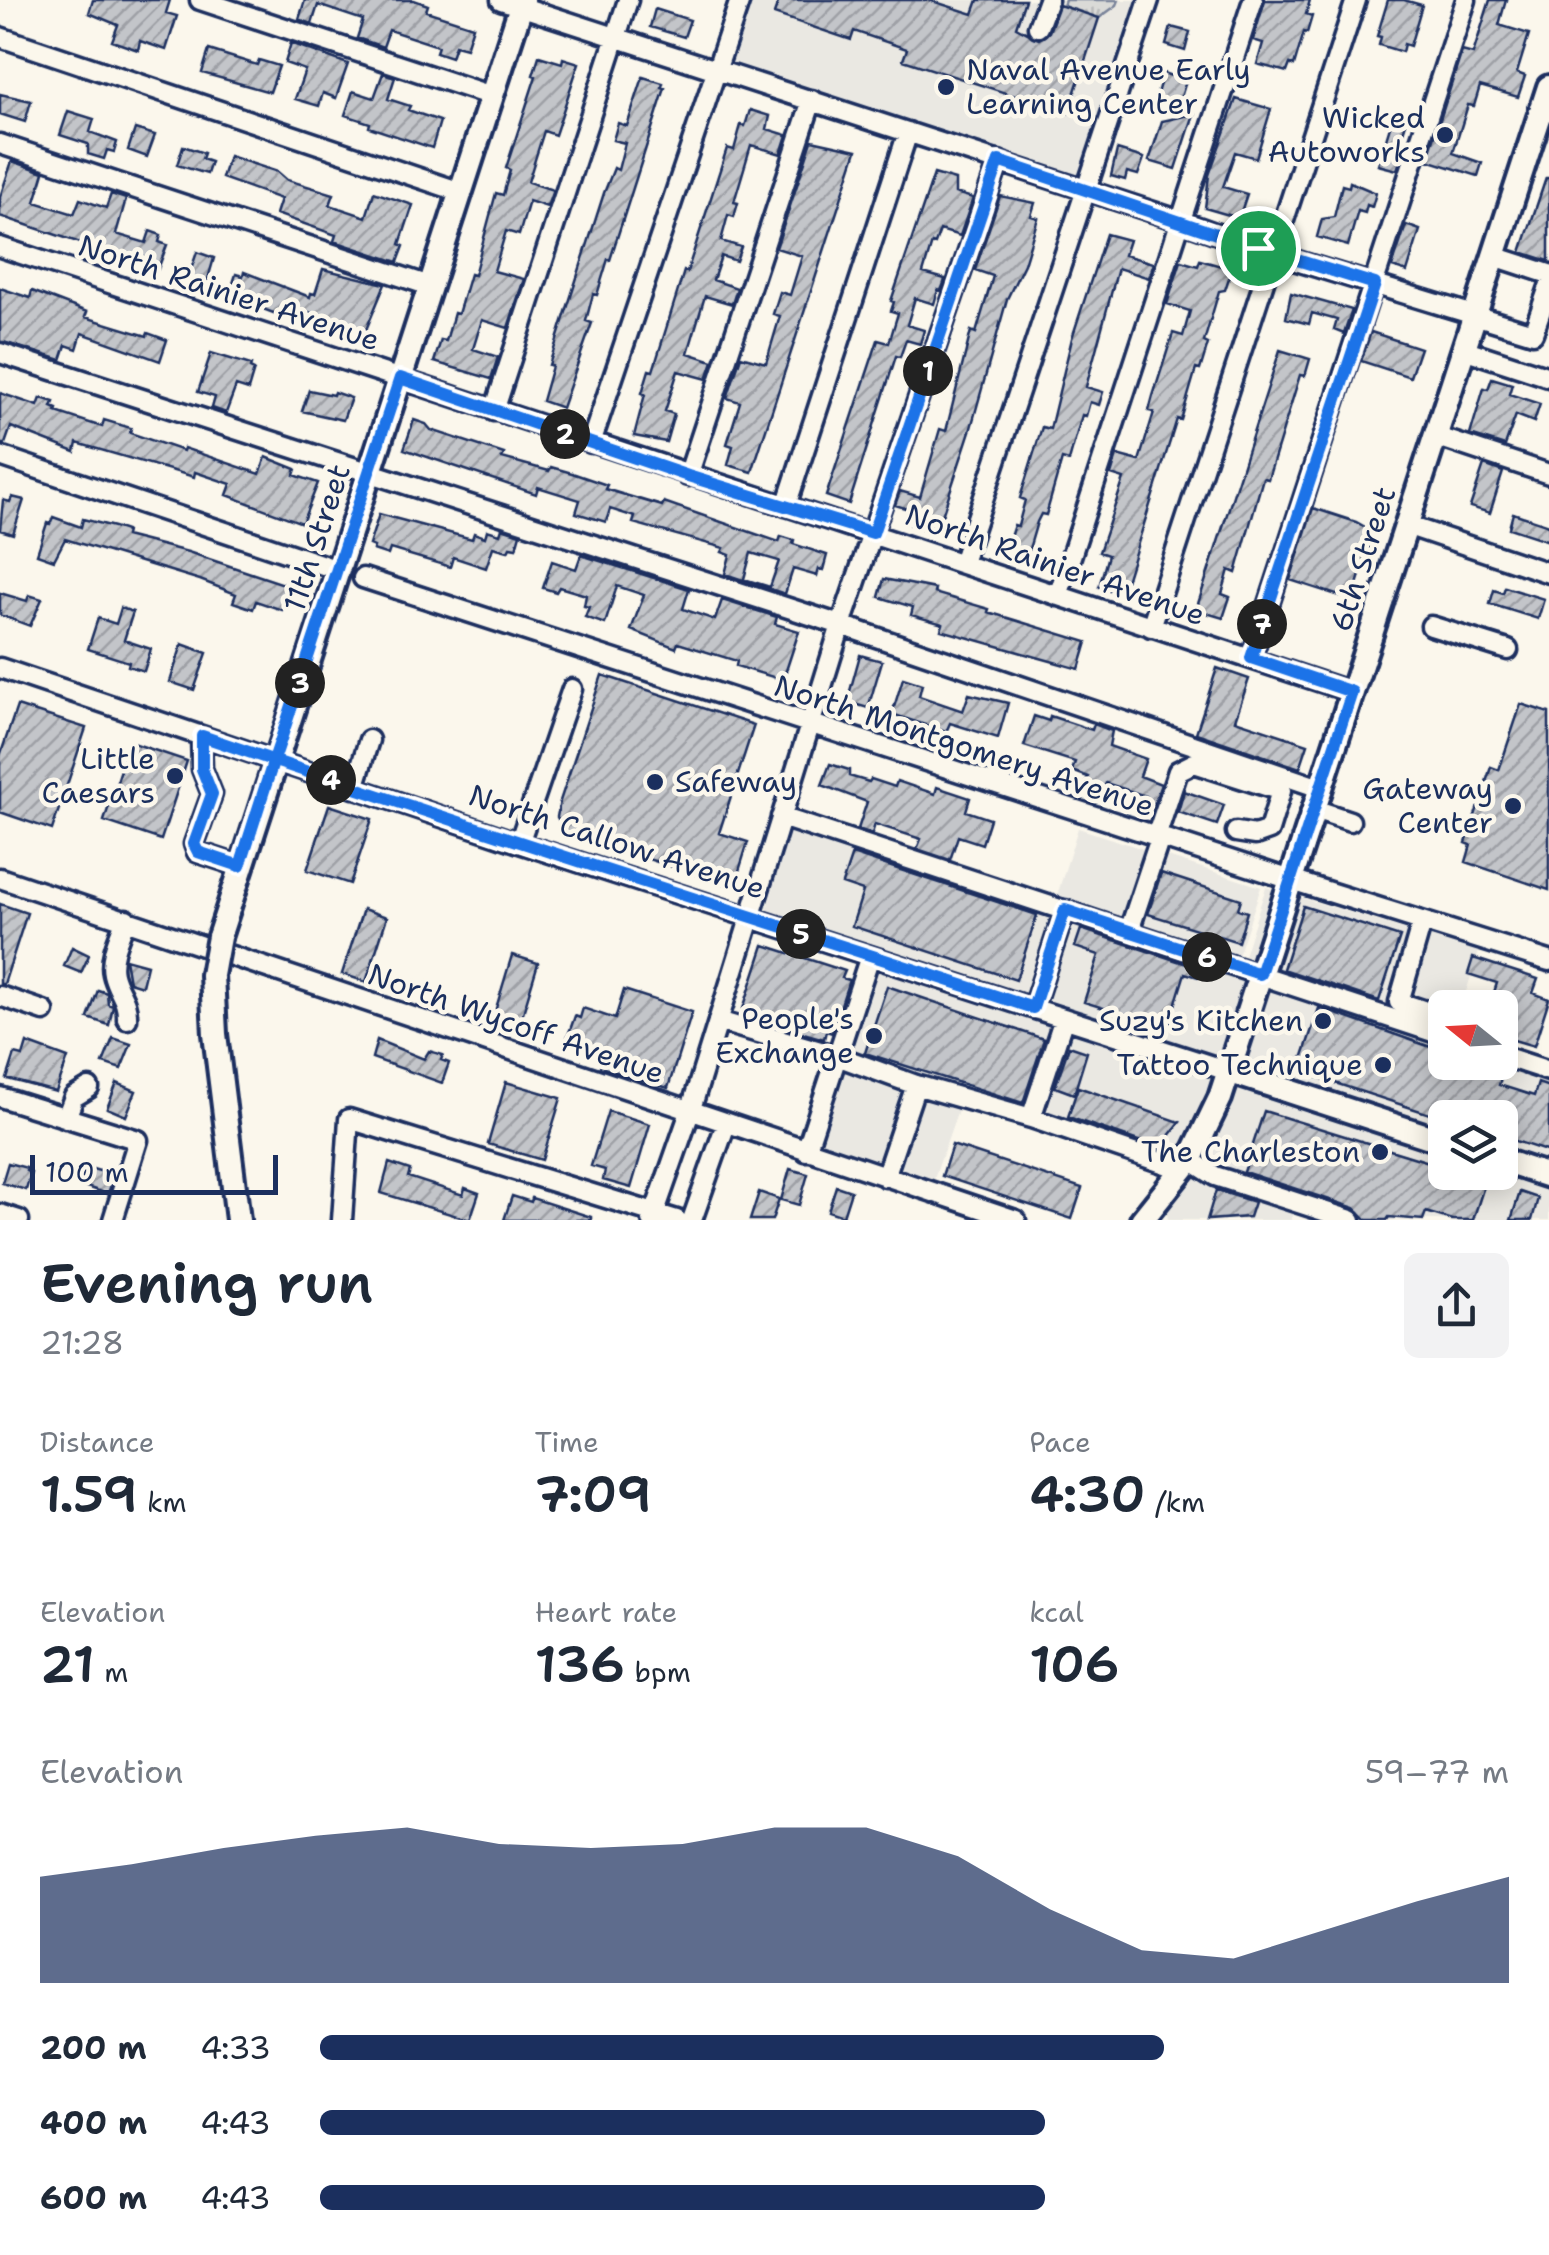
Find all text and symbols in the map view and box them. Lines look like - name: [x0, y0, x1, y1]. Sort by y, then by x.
- place label: Naval Avenue Early Learning Center: [966, 49, 1251, 124]
- marker: Naval Avenue Early Learning Center: [935, 76, 957, 98]
- place label: Wicked Autoworks: [1268, 97, 1425, 172]
- marker: Wicked Autoworks: [1434, 124, 1456, 146]
- pin: [1216, 206, 1301, 291]
- icon: arrive: [1231, 221, 1286, 276]
- street label: North Rainier Avenue: [73, 224, 385, 361]
- pin: 1: [903, 346, 953, 396]
- text: 1: [922, 352, 934, 390]
- pin: 2: [540, 409, 590, 459]
- text: 2: [555, 415, 575, 453]
- street label: 11th Street: [273, 459, 360, 617]
- street label: 6th Street: [1320, 481, 1405, 637]
- street label: North Rainier Avenue: [900, 494, 1211, 635]
- pin: 7: [1237, 599, 1287, 649]
- text: 7: [1252, 605, 1272, 643]
- pin: 3: [275, 658, 325, 708]
- text: 3: [290, 664, 310, 702]
- street label: North Montgomery Avenue: [769, 665, 1159, 826]
- place label: Little Caesars: [41, 738, 155, 813]
- pin: 4: [306, 755, 356, 805]
- text: 4: [321, 761, 341, 799]
- place label: Safeway: [675, 761, 797, 802]
- marker: Little Caesars: [164, 765, 186, 787]
- place label: Gateway Center: [1362, 768, 1493, 843]
- marker: Safeway: [644, 771, 666, 793]
- street label: North Callow Avenue: [464, 774, 771, 909]
- marker: Gateway Center: [1502, 795, 1524, 817]
- pin: 5: [776, 909, 826, 959]
- text: 5: [792, 915, 810, 953]
- pin: 6: [1182, 932, 1232, 982]
- text: 6: [1197, 938, 1217, 976]
- street label: North Wycoff Avenue: [362, 954, 670, 1094]
- north arrow: [1428, 990, 1518, 1080]
- map controls: [1428, 990, 1518, 1190]
- place label: People's Exchange: [715, 998, 854, 1073]
- place label: Suzy's Kitchen: [1099, 1000, 1303, 1041]
- marker: Suzy's Kitchen: [1312, 1010, 1334, 1032]
- marker: People's Exchange: [863, 1025, 885, 1047]
- place label: Tattoo Technique: [1116, 1044, 1363, 1085]
- marker: Tattoo Technique: [1372, 1054, 1394, 1076]
- button: layers: [1428, 1100, 1518, 1190]
- place label: The Charleston: [1141, 1131, 1360, 1172]
- marker: The Charleston: [1369, 1141, 1391, 1163]
- scale bar: [30, 1150, 278, 1194]
- text: 100 m: [45, 1153, 129, 1191]
- text: Evening run: [40, 1246, 373, 1320]
- button: share: [1404, 1253, 1509, 1358]
- text: 21:28: [40, 1321, 124, 1364]
- text: Distance: [40, 1423, 155, 1461]
- text: Time: [535, 1423, 599, 1461]
- text: Pace: [1029, 1423, 1091, 1461]
- text: 1.59: [40, 1461, 137, 1528]
- text: 7:09: [535, 1461, 652, 1528]
- text: 4:30: [1029, 1461, 1146, 1528]
- text: km: [137, 1483, 187, 1521]
- text: /km: [1146, 1483, 1205, 1521]
- text: Elevation: [40, 1593, 165, 1631]
- text: Heart rate: [535, 1593, 677, 1631]
- text: kcal: [1029, 1593, 1084, 1631]
- text: 21: [40, 1631, 95, 1698]
- text: 136: [535, 1631, 625, 1698]
- text: 106: [1029, 1631, 1120, 1698]
- text: m: [95, 1653, 128, 1691]
- text: bpm: [625, 1653, 691, 1691]
- text: Elevation: [40, 1750, 183, 1793]
- text: 59–77 m: [1365, 1750, 1509, 1793]
- text: 200 m: [40, 2026, 147, 2069]
- text: 4:33: [200, 2026, 271, 2069]
- text: 400 m: [40, 2101, 147, 2144]
- text: 4:43: [200, 2101, 271, 2144]
- text: 600 m: [40, 2176, 147, 2219]
- text: 4:43: [200, 2176, 271, 2219]

